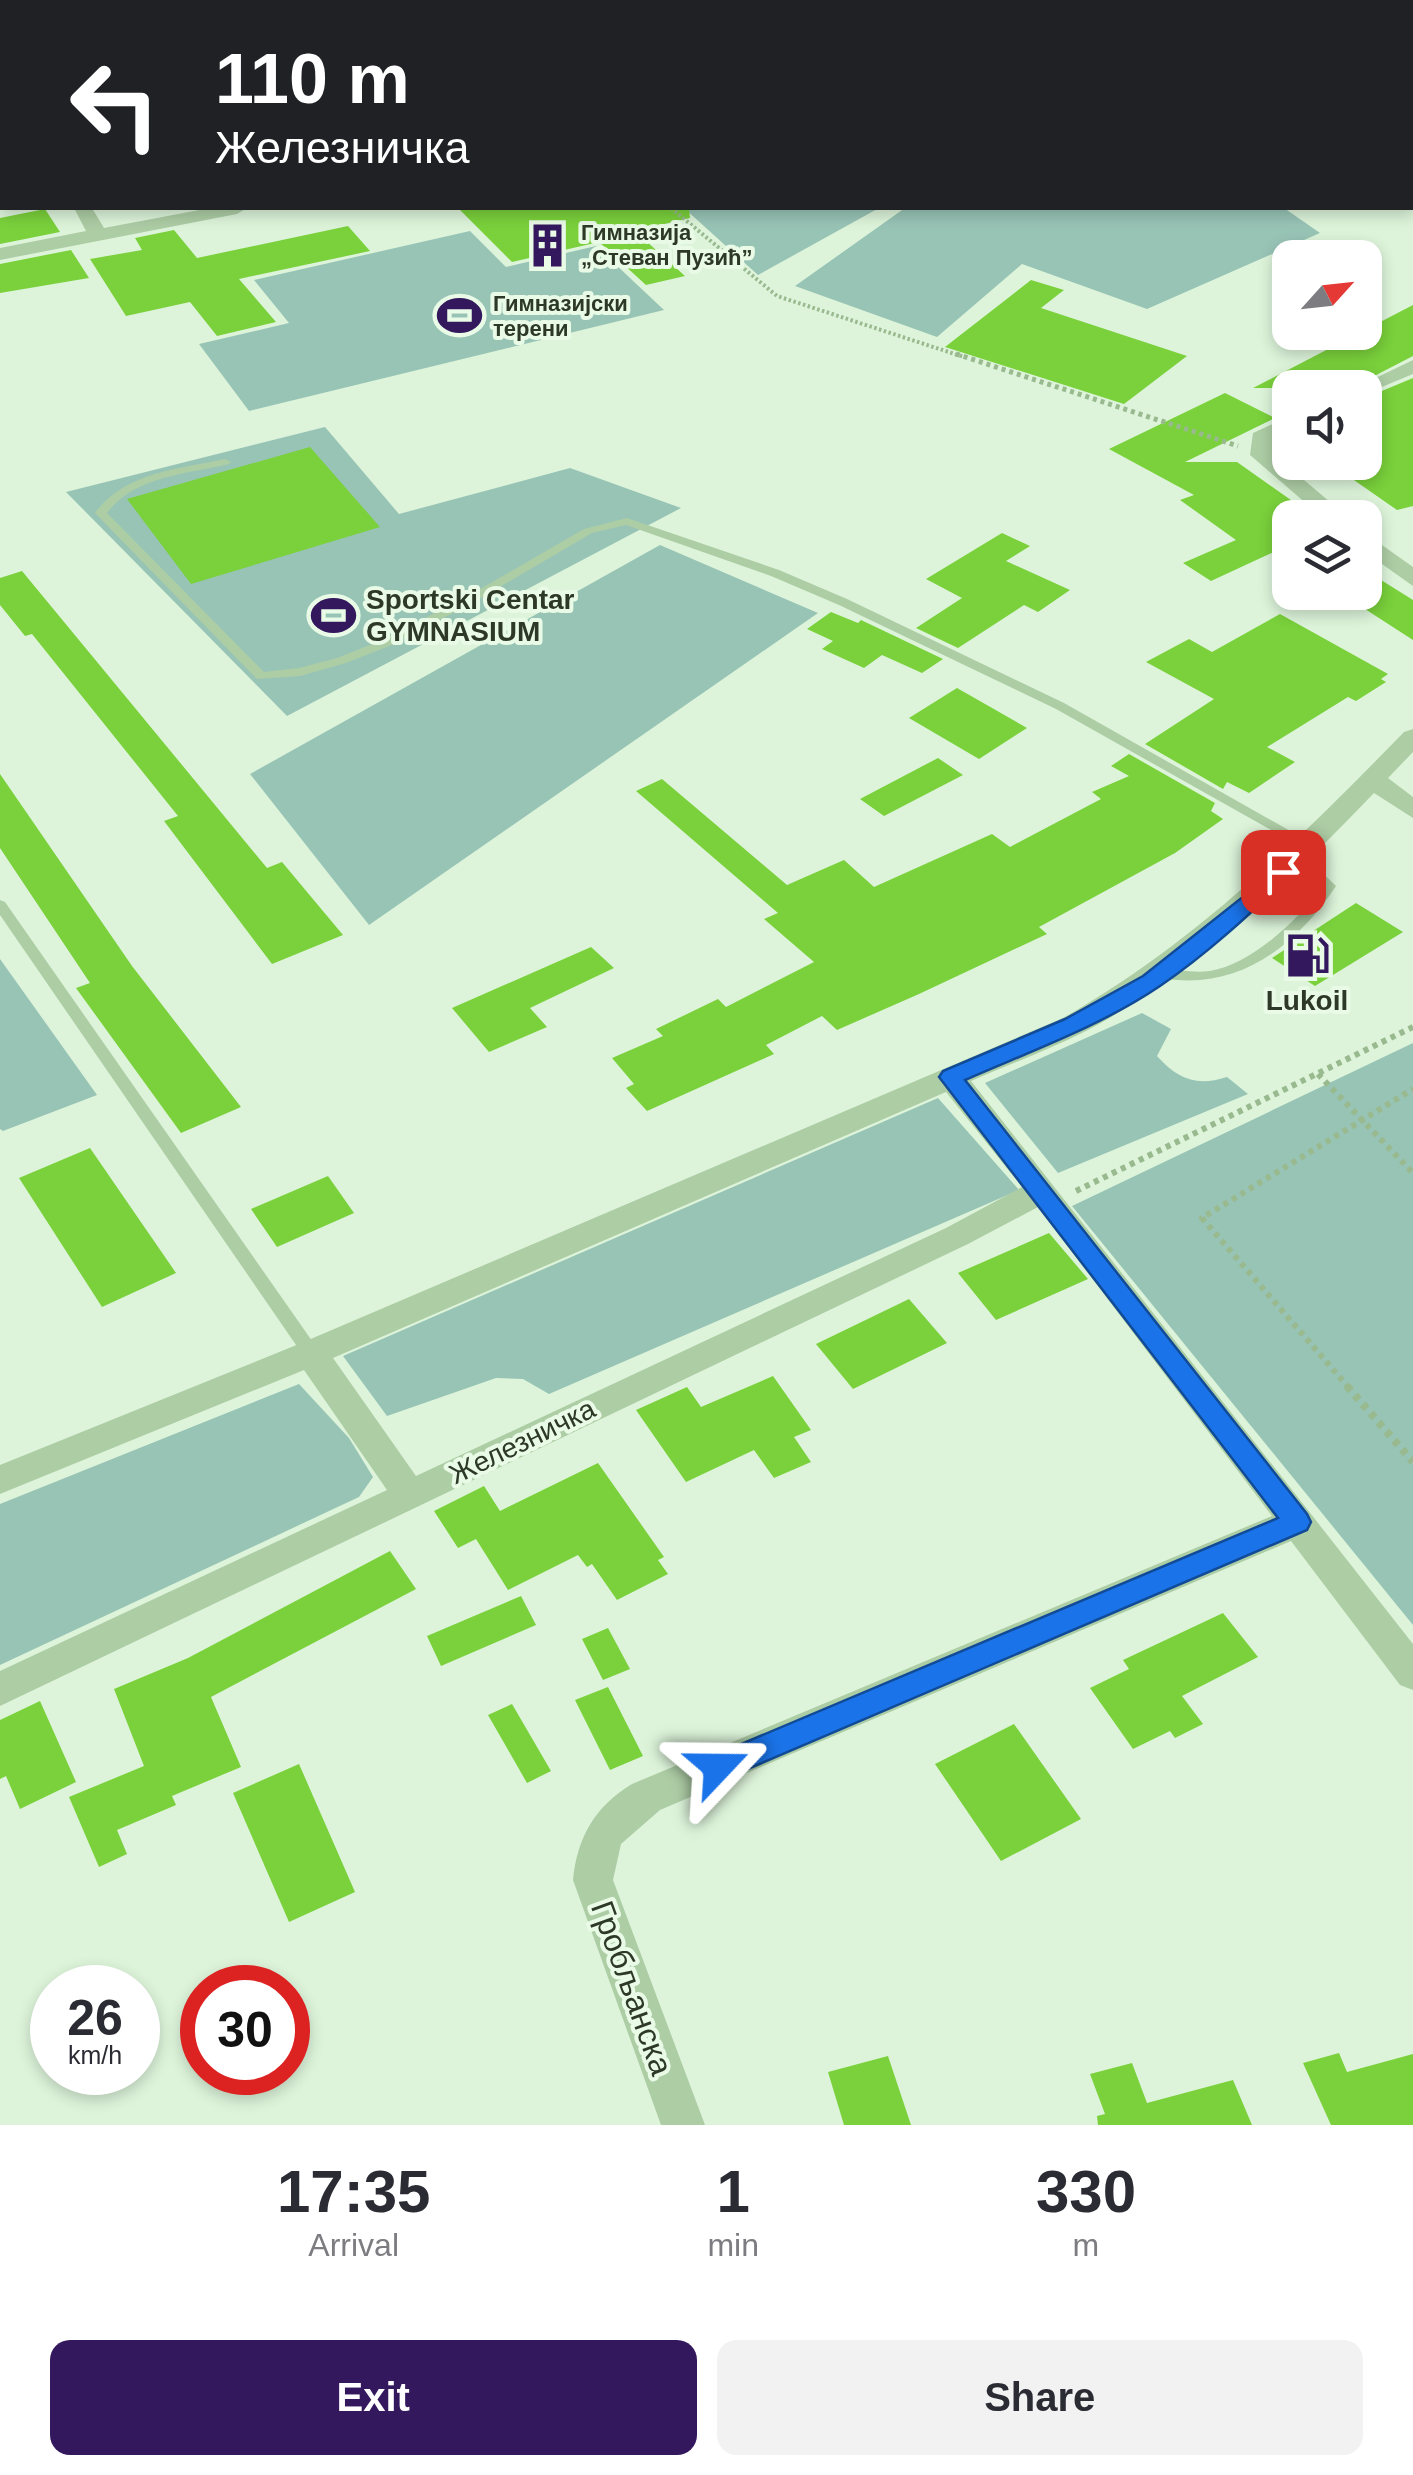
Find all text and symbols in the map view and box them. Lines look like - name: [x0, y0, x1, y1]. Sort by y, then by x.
- icon: left: [50, 40, 180, 170]
- text: 110 m: [215, 40, 410, 118]
- text: Железничка: [215, 122, 470, 173]
- place label: Гимназија „Стеван Пузић”: [581, 220, 752, 270]
- building icon: Гимназија „Стеван Пузић”: [524, 221, 572, 269]
- north arrow: [1272, 240, 1382, 350]
- map controls: [1272, 240, 1382, 610]
- place label: Гимназијски терени: [493, 291, 628, 341]
- sports icon: Гимназијски терени: [436, 292, 484, 340]
- button: sound: [1272, 370, 1382, 480]
- button: layers: [1272, 500, 1382, 610]
- place label: Sportski Centar GYMNASIUM: [366, 584, 575, 647]
- sports icon: Sportski Centar GYMNASIUM: [309, 591, 357, 639]
- pin: [1241, 830, 1326, 915]
- icon: arrive: [1256, 845, 1311, 900]
- fuel station icon: Lukoil: [1283, 931, 1331, 979]
- place label: Lukoil: [1266, 985, 1348, 1016]
- street label: Железничка: [444, 1393, 601, 1490]
- position arrow: [666, 1715, 770, 1819]
- street label: Гробљанска: [584, 1896, 680, 2080]
- speed limit sign: 30: [180, 1965, 310, 2095]
- text: 26: [67, 1990, 123, 2046]
- text: km/h: [68, 2041, 122, 2069]
- text: 17:35: [277, 2158, 430, 2225]
- text: 1: [716, 2158, 750, 2225]
- text: 330: [1036, 2158, 1136, 2225]
- text: Arrival: [308, 2227, 399, 2263]
- text: min: [707, 2227, 759, 2263]
- text: m: [1073, 2227, 1099, 2263]
- button: Exit: [50, 2340, 697, 2455]
- button: Share: [717, 2340, 1363, 2455]

